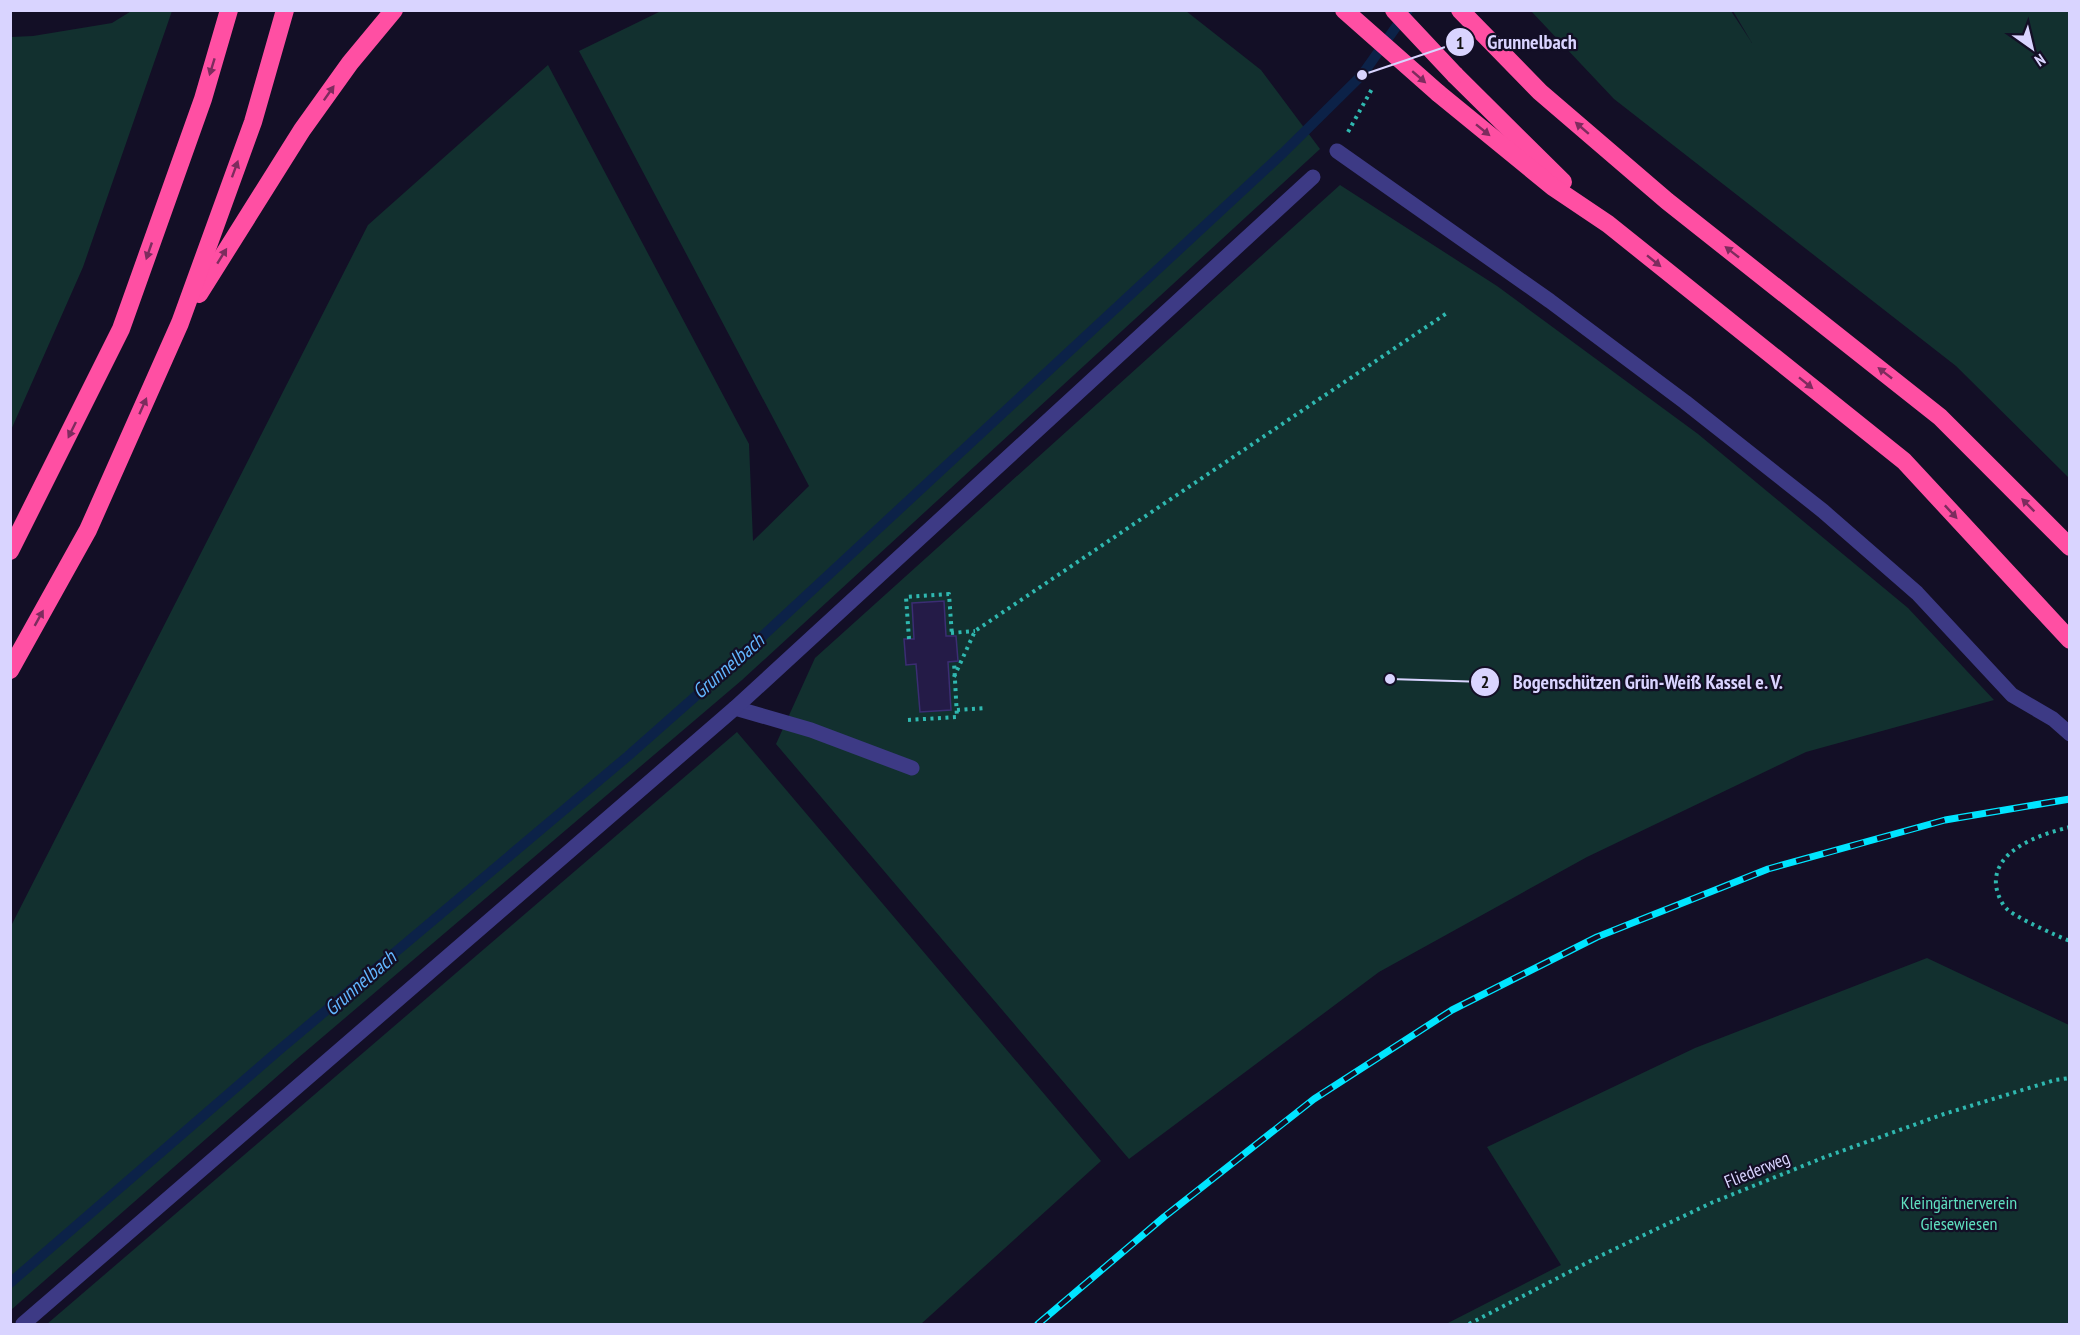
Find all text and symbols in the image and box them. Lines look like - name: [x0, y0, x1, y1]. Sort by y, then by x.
- north arrow: [2002, 18, 2062, 78]
- callout: Grunnelbach: [1445, 23, 1588, 61]
- text: Grunnelbach: [1487, 29, 1577, 55]
- text: 1: [1456, 31, 1464, 54]
- text: N: [2031, 50, 2050, 71]
- one-way arrow: [207, 58, 216, 76]
- one-way arrow: [1411, 70, 1426, 83]
- one-way arrow: [323, 85, 335, 101]
- one-way arrow: [1575, 122, 1590, 135]
- one-way arrow: [1475, 124, 1491, 137]
- one-way arrow: [231, 160, 241, 178]
- one-way arrow: [143, 242, 153, 260]
- one-way arrow: [1724, 246, 1740, 259]
- one-way arrow: [217, 248, 228, 264]
- one-way arrow: [1646, 254, 1661, 266]
- one-way arrow: [1877, 367, 1893, 380]
- one-way arrow: [1798, 376, 1814, 389]
- one-way arrow: [139, 397, 148, 415]
- one-way arrow: [67, 421, 76, 438]
- one-way arrow: [2022, 499, 2036, 513]
- one-way arrow: [1944, 504, 1957, 519]
- one-way arrow: [34, 610, 44, 627]
- water label: Grunnelbach: [687, 627, 770, 704]
- callout: Bogenschützen Grün-Weiß Kassel e. V.: [1470, 663, 1796, 701]
- text: Bogenschützen Grün-Weiß Kassel e. V.: [1513, 669, 1783, 695]
- text: 2: [1481, 670, 1489, 693]
- water label: Grunnelbach: [319, 944, 402, 1021]
- street label: Fliederweg: [1721, 1146, 1793, 1193]
- park label: Kleingärtnerverein Giesewiesen: [1901, 1191, 2017, 1235]

